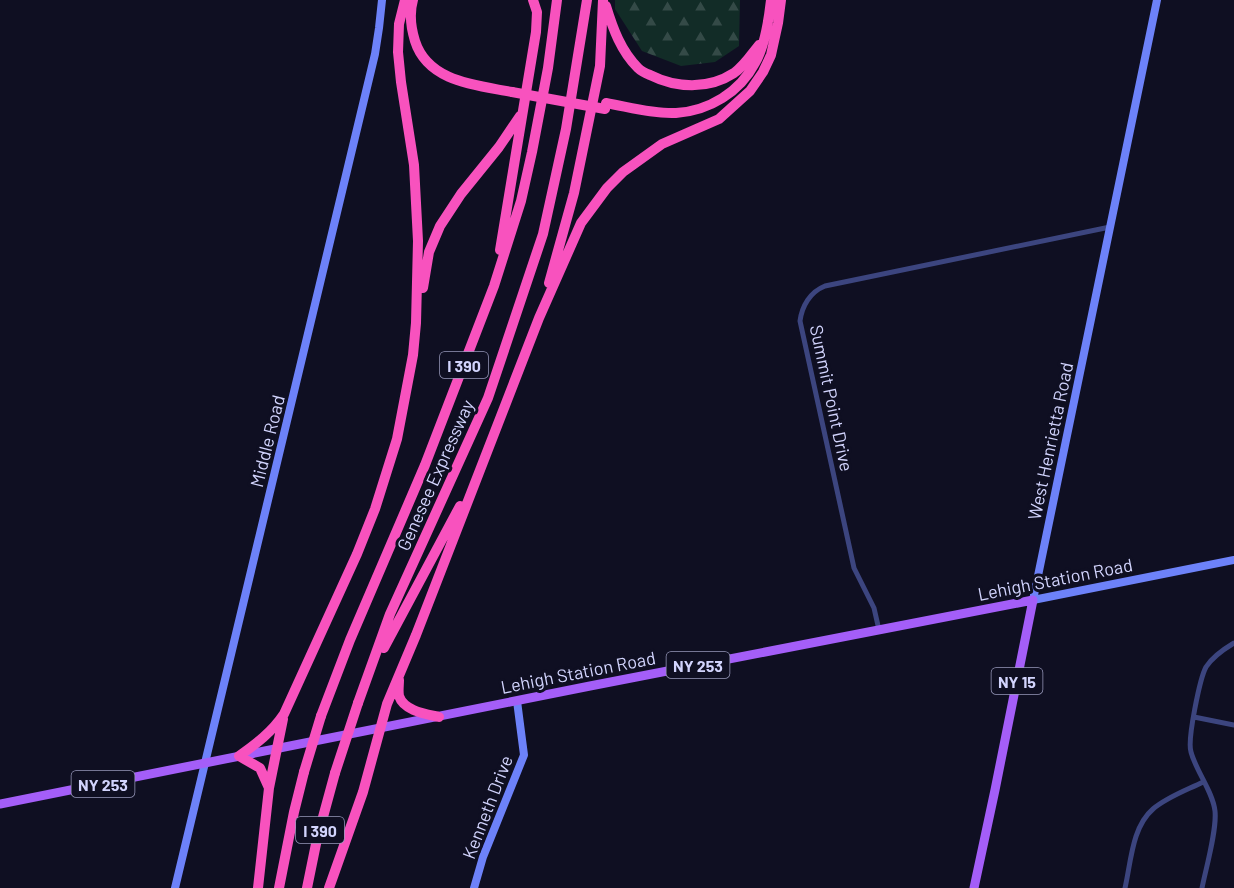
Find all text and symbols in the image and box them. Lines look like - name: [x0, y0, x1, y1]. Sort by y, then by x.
- street label: Summit Point Drive: [806, 323, 858, 473]
- road number: I 390: [440, 352, 488, 378]
- street label: West Henrietta Road: [1023, 360, 1077, 522]
- street label: Middle Road: [245, 393, 289, 489]
- street label: Genesee Expressway: [392, 396, 478, 554]
- street label: Lehigh Station Road: [976, 553, 1134, 605]
- street label: Lehigh Station Road: [499, 646, 657, 698]
- road number: NY 253: [666, 652, 730, 678]
- road number: NY 15: [992, 668, 1042, 694]
- street label: Kenneth Drive: [457, 752, 517, 862]
- road number: NY 253: [72, 771, 134, 797]
- road number: I 390: [296, 817, 344, 843]

